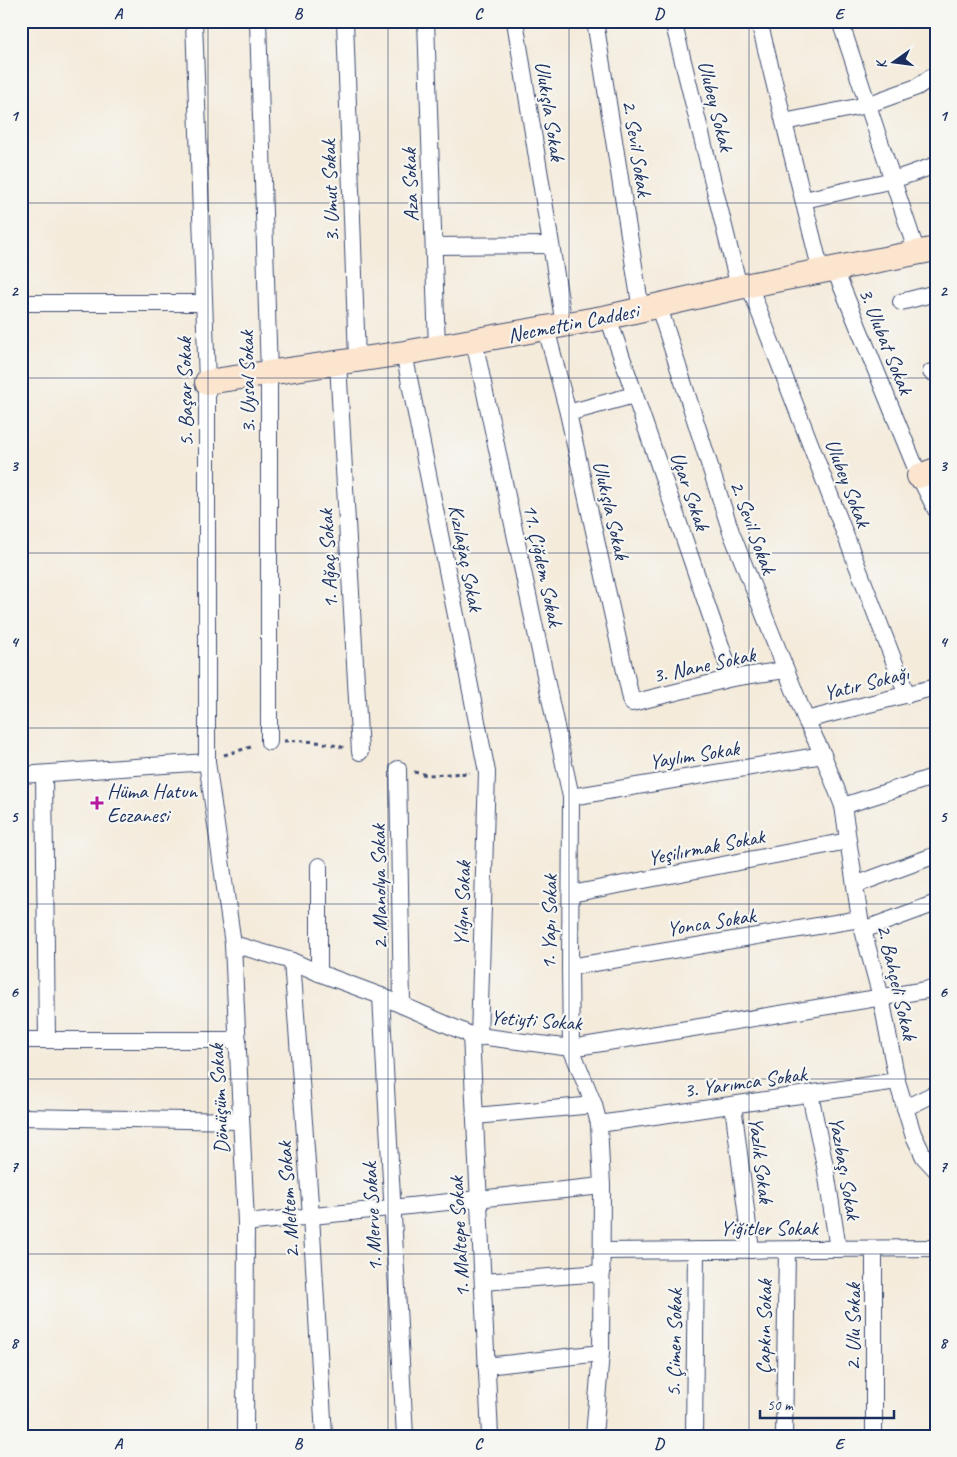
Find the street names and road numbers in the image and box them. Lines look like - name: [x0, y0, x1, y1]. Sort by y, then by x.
- street label: Ulubey Sokak: [692, 58, 740, 155]
- street label: Ulukışla Sokak: [529, 59, 571, 164]
- street label: 2. Sevil Sokak: [617, 98, 658, 200]
- street label: 3. Umut Sokak: [315, 137, 345, 243]
- street label: Aza Sokak: [396, 147, 424, 222]
- street label: 3. Ulubat Sokak: [853, 284, 920, 399]
- street label: Necmettin Caddesi: [505, 297, 644, 348]
- street label: 3. Uysal Sokak: [233, 329, 261, 434]
- street label: 5. Başar Sokak: [171, 336, 199, 447]
- street label: Ulubey Sokak: [819, 435, 877, 532]
- street label: Uçar Sokak: [665, 448, 716, 535]
- street label: Ulukışla Sokak: [587, 458, 635, 563]
- street label: 2. Sevil Sokak: [724, 477, 783, 579]
- street label: 11. Çiğdem Sokak: [517, 502, 569, 631]
- street label: Kızılağaç Sokak: [443, 503, 489, 615]
- street label: 1. Ağaç Sokak: [312, 507, 344, 609]
- street label: 3. Nane Sokak: [650, 641, 759, 689]
- street label: Yatır Sokağı: [821, 660, 912, 706]
- street label: Yaylım Sokak: [647, 735, 742, 775]
- street label: 2. Manolya Sokak: [365, 823, 393, 950]
- street label: Yeşilırmak Sokak: [645, 823, 768, 871]
- street label: Yılgın Sokak: [448, 860, 477, 947]
- street label: 1. Yapı Sokak: [535, 873, 563, 970]
- street label: Yonca Sokak: [665, 902, 759, 942]
- street label: 2. Bahçeli Sokak: [871, 922, 923, 1044]
- street label: Yetiyti Sokak: [490, 1004, 584, 1036]
- street label: Dönüşüm Sokak: [203, 1042, 235, 1154]
- street label: 3. Yarımca Sokak: [682, 1060, 810, 1103]
- street label: Yazıbaşı Sokak: [823, 1114, 867, 1223]
- street label: Yazlık Sokak: [743, 1116, 779, 1206]
- street label: 2. Meltem Sokak: [271, 1139, 305, 1259]
- street label: 1. Merve Sokak: [356, 1159, 388, 1272]
- street label: 1. Maltepe Sokak: [443, 1174, 475, 1298]
- street label: Yiğitler Sokak: [720, 1215, 819, 1241]
- street label: Çapkın Sokak: [750, 1278, 778, 1374]
- street label: 2. Ulu Sokak: [840, 1282, 866, 1371]
- street label: 5. Çimen Sokak: [660, 1286, 688, 1397]

